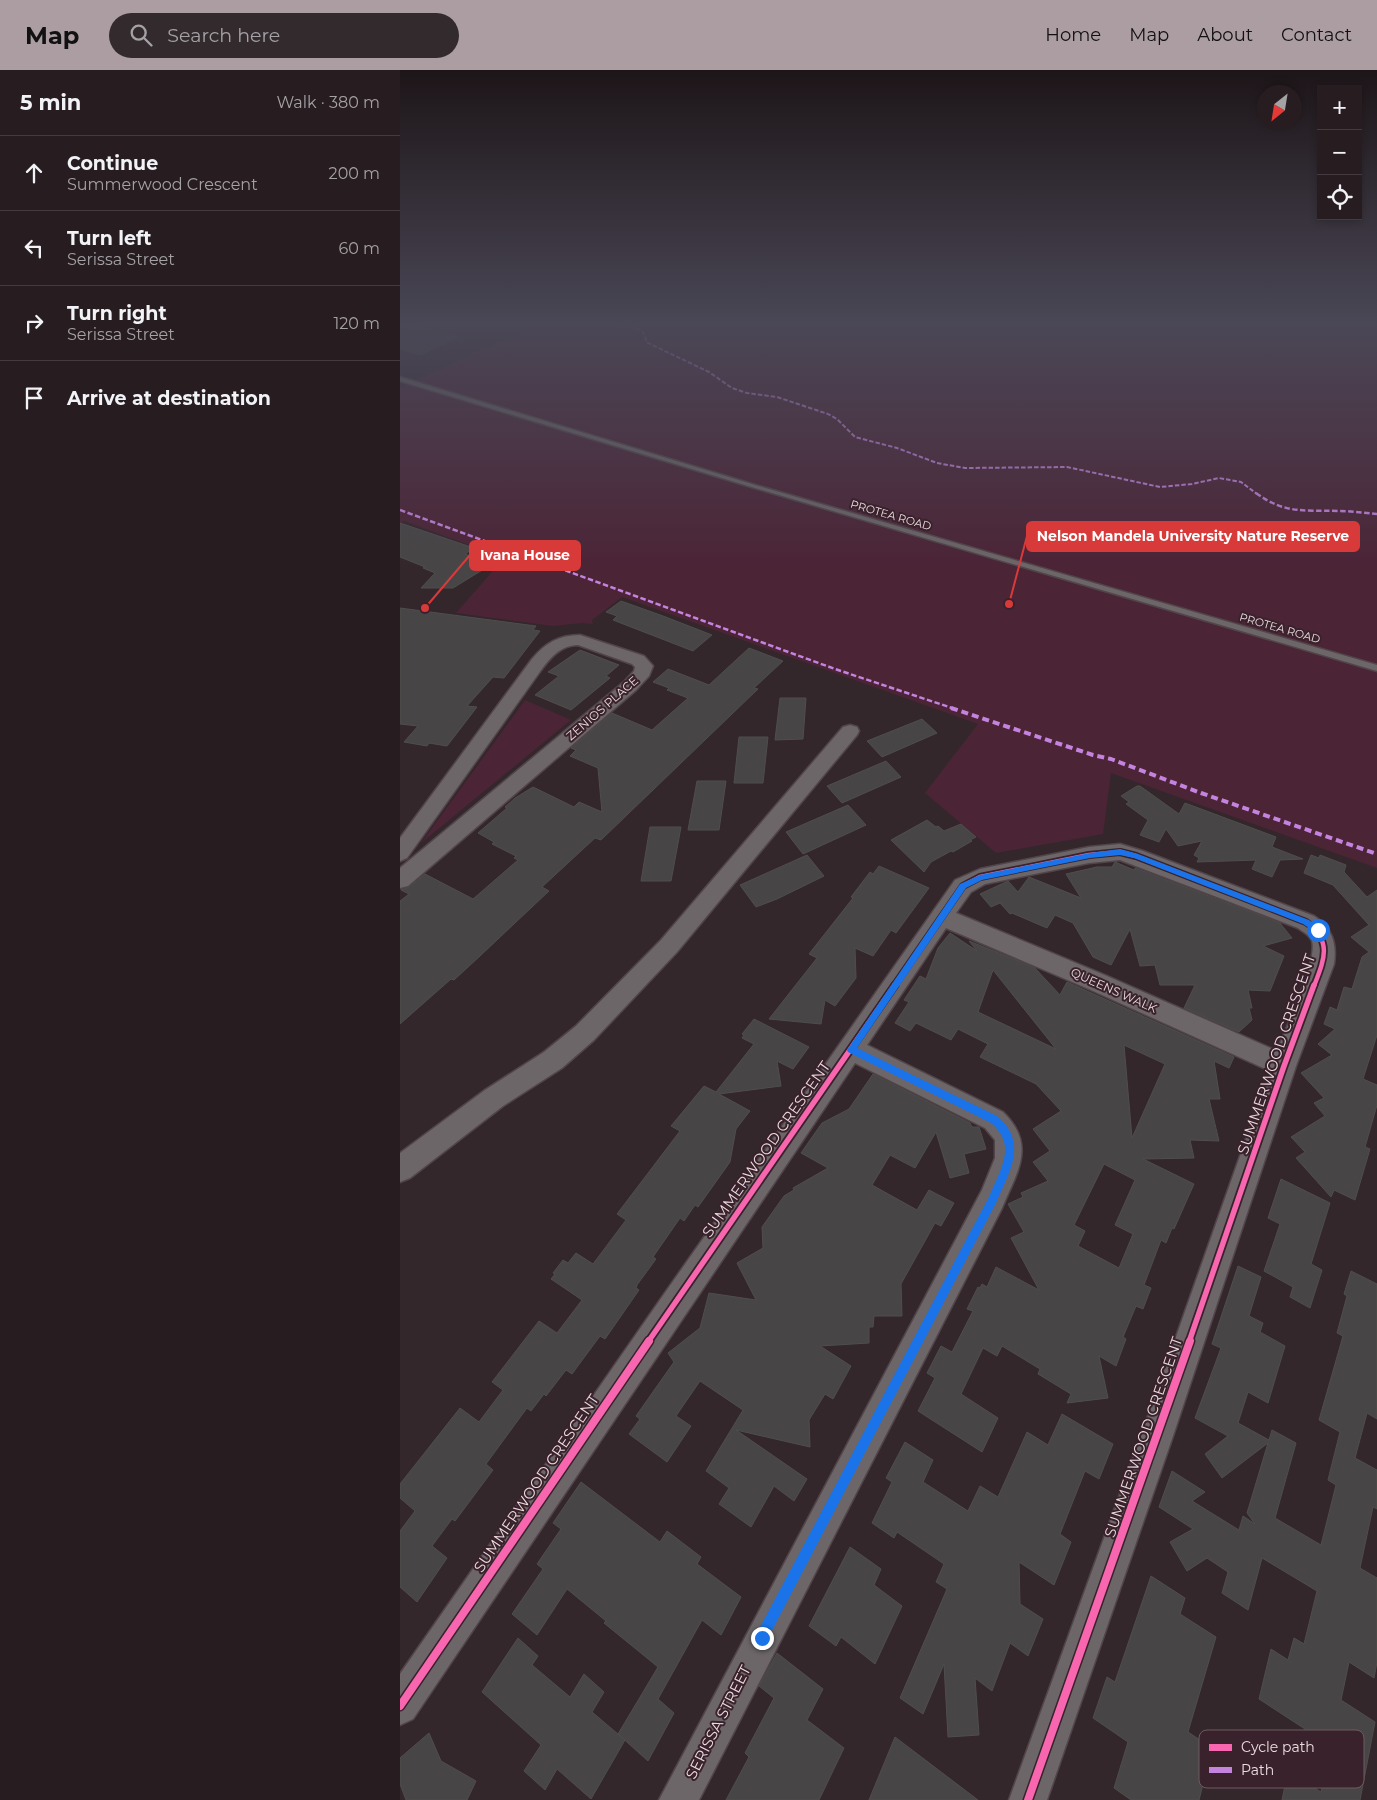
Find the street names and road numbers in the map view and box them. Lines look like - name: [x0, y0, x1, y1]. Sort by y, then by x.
- street label: PROTEA ROAD: [849, 497, 933, 533]
- street label: PROTEA ROAD: [1238, 610, 1322, 646]
- street label: ZENIOS PLACE: [563, 673, 641, 743]
- street label: SUMMERWOOD CRESCENT: [1233, 951, 1319, 1157]
- street label: QUEENS WALK: [1068, 964, 1160, 1016]
- street label: SUMMERWOOD CRESCENT: [698, 1057, 834, 1241]
- street label: SUMMERWOOD CRESCENT: [1100, 1334, 1186, 1540]
- street label: SUMMERWOOD CRESCENT: [469, 1390, 603, 1576]
- street label: SERISSA STREET: [681, 1662, 755, 1782]

